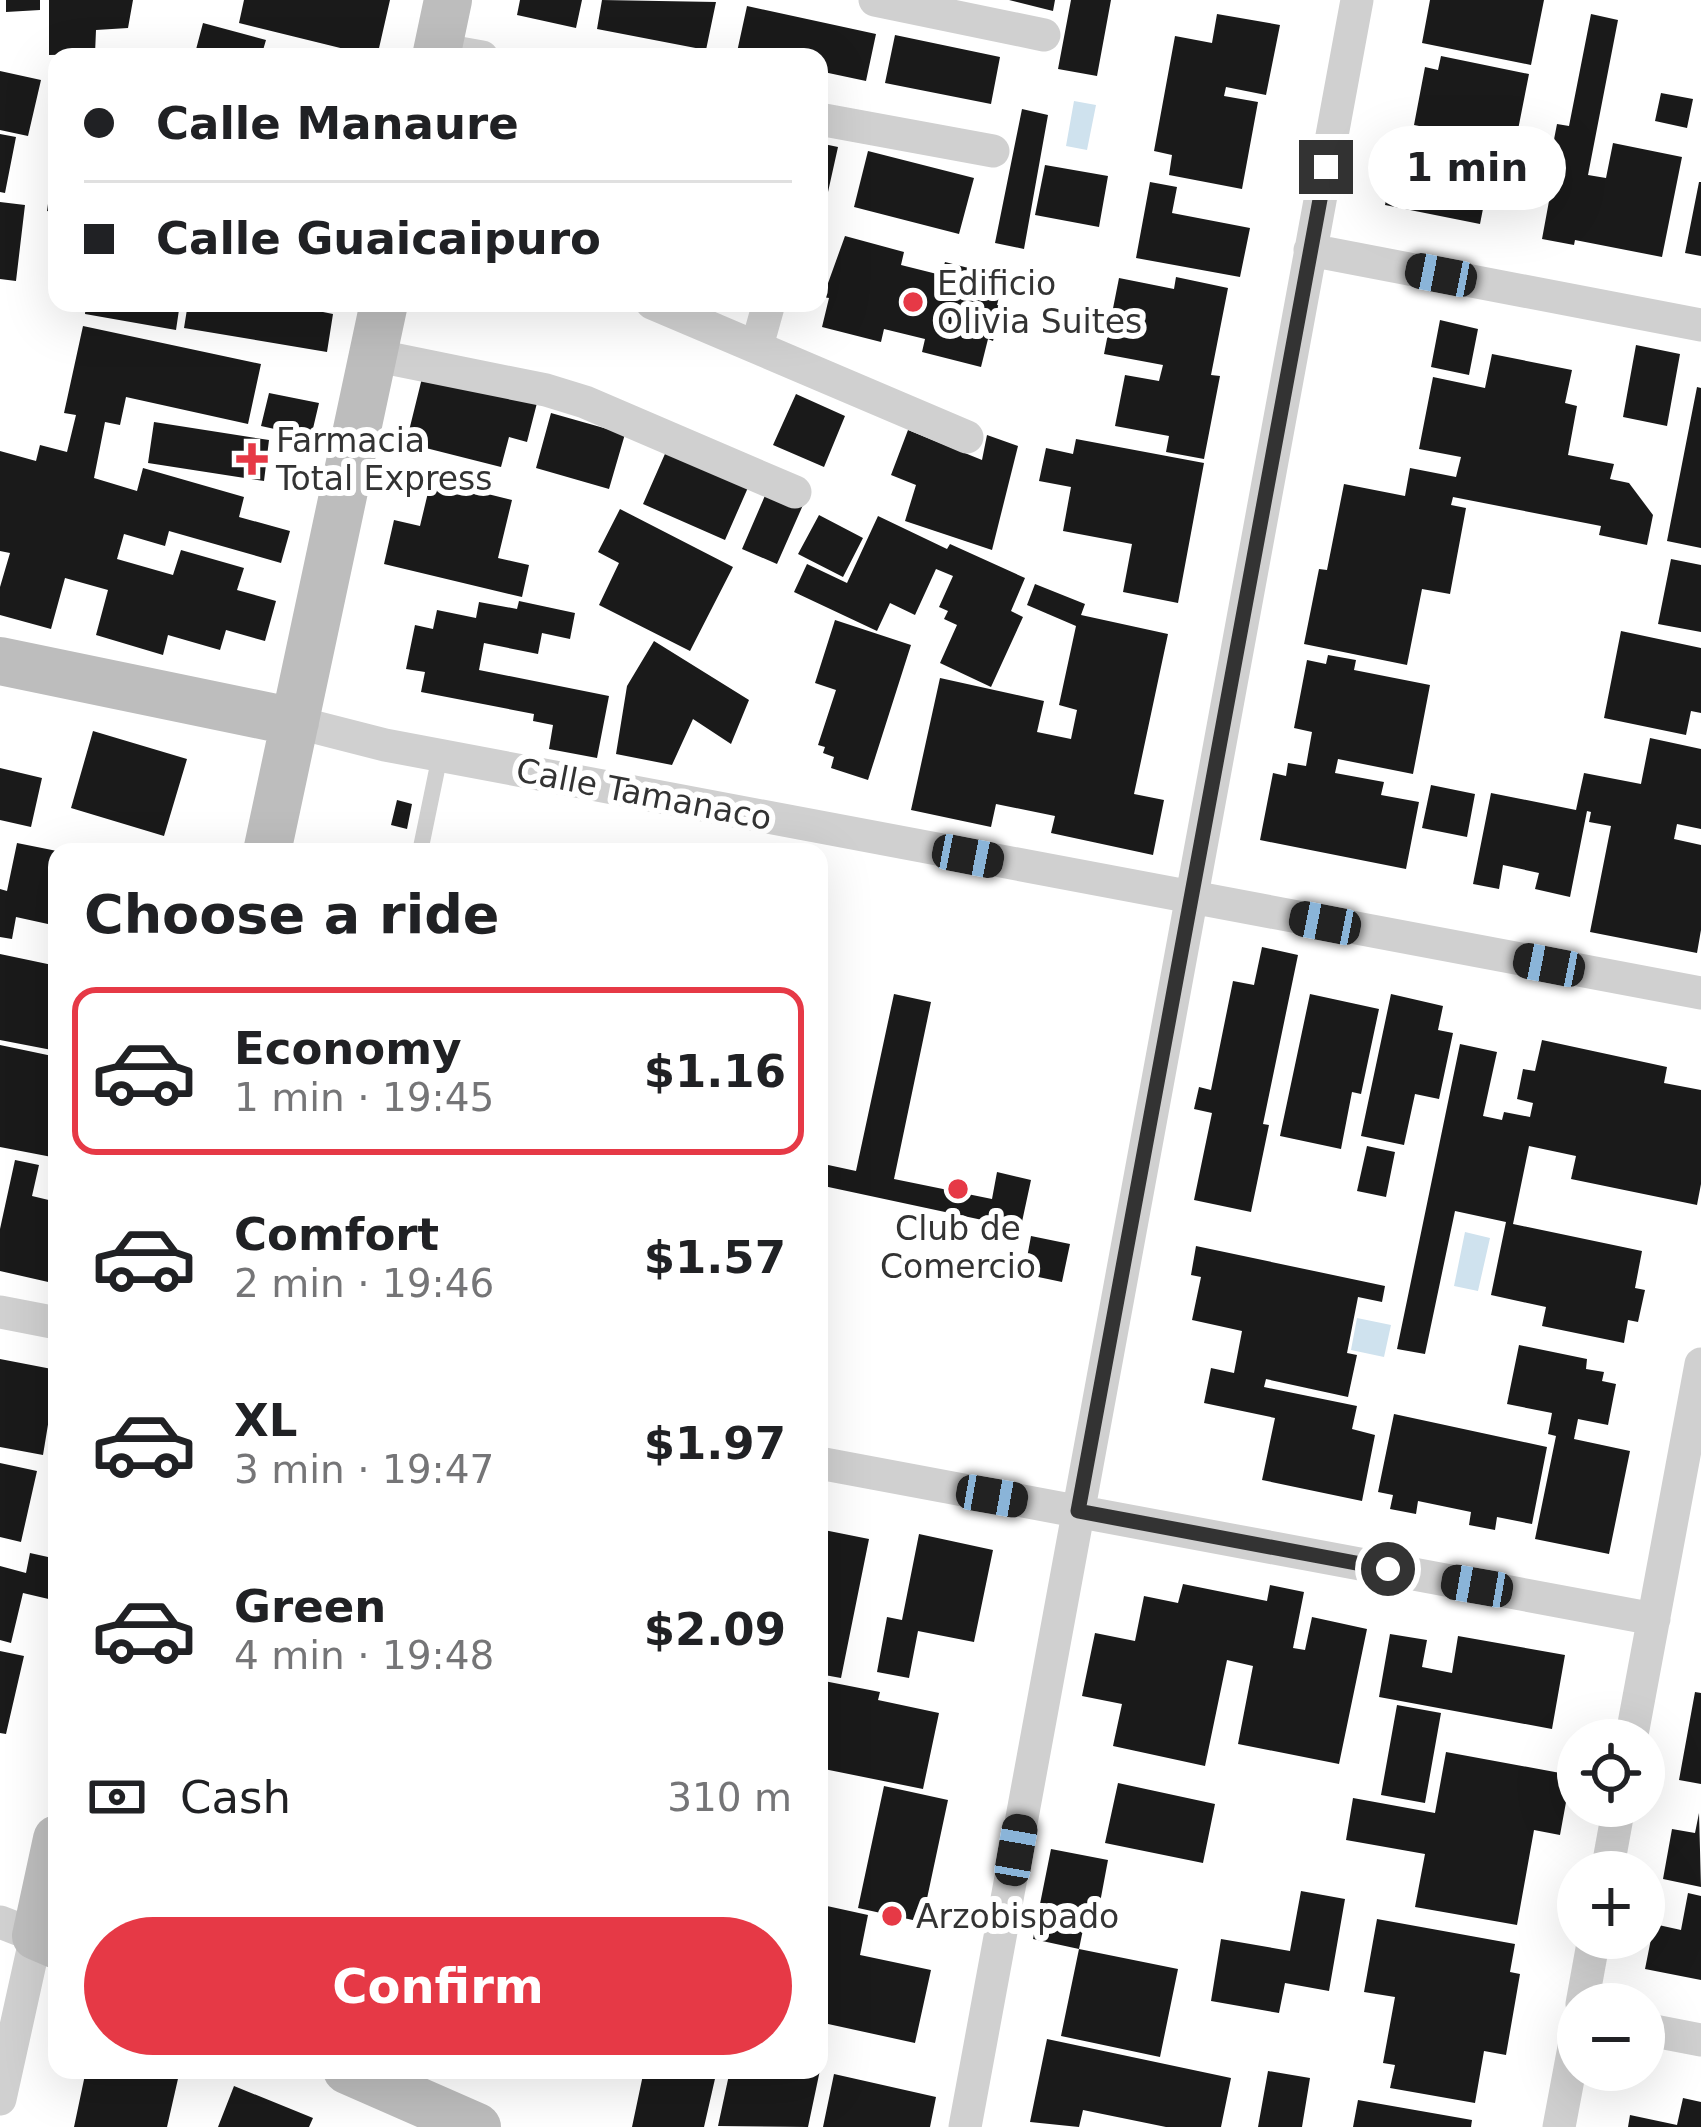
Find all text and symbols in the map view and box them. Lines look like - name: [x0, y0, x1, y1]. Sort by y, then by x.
- text: Calle Manaure: [156, 97, 519, 150]
- callout: 1 min: [1368, 125, 1566, 209]
- route end: [1299, 140, 1353, 194]
- text: 1 min: [1406, 145, 1528, 190]
- text: Calle Guaicaipuro: [156, 212, 601, 265]
- car: [1402, 250, 1480, 300]
- place label: Edificio Olivia Suites: [937, 264, 1142, 341]
- marker: Edificio Olivia Suites: [900, 289, 926, 315]
- place label: Farmacia Total Express: [275, 421, 492, 498]
- marker: Farmacia Total Express: [239, 446, 265, 472]
- street label: Calle Tamanaco: [513, 750, 775, 838]
- car: [929, 831, 1007, 881]
- text: Choose a ride: [84, 883, 500, 946]
- car: [1286, 898, 1364, 948]
- car: [1510, 940, 1588, 990]
- icon: car: [90, 1017, 198, 1125]
- text: Economy: [234, 1022, 462, 1075]
- text: $1.16: [644, 1045, 786, 1098]
- text: 1 min · 19:45: [234, 1075, 494, 1120]
- marker: Club de Comercio: [945, 1176, 971, 1202]
- icon: car: [90, 1203, 198, 1311]
- text: Comfort: [234, 1208, 439, 1261]
- place label: Club de Comercio: [880, 1209, 1036, 1286]
- text: $1.57: [644, 1231, 786, 1284]
- text: 2 min · 19:46: [234, 1261, 494, 1306]
- icon: car: [90, 1389, 198, 1497]
- text: XL: [234, 1394, 297, 1447]
- text: $1.97: [644, 1417, 786, 1470]
- text: 3 min · 19:47: [234, 1447, 494, 1492]
- car: [953, 1472, 1031, 1520]
- route start: [1361, 1542, 1415, 1596]
- car: [1438, 1562, 1516, 1610]
- icon: car: [90, 1575, 198, 1683]
- text: Green: [234, 1580, 386, 1633]
- text: $2.09: [644, 1603, 786, 1656]
- text: 4 min · 19:48: [234, 1633, 494, 1678]
- map controls: [1557, 1719, 1665, 2091]
- button: locate: [1557, 1719, 1665, 1827]
- icon: cash: [84, 1764, 150, 1830]
- text: Cash: [180, 1771, 291, 1824]
- text: 310 m: [667, 1775, 792, 1820]
- car: [992, 1811, 1040, 1889]
- button: +: [1557, 1851, 1665, 1959]
- place label: Arzobispado: [916, 1897, 1119, 1936]
- marker: Arzobispado: [879, 1903, 905, 1929]
- button: Confirm: [84, 1917, 792, 2055]
- button: −: [1557, 1983, 1665, 2091]

